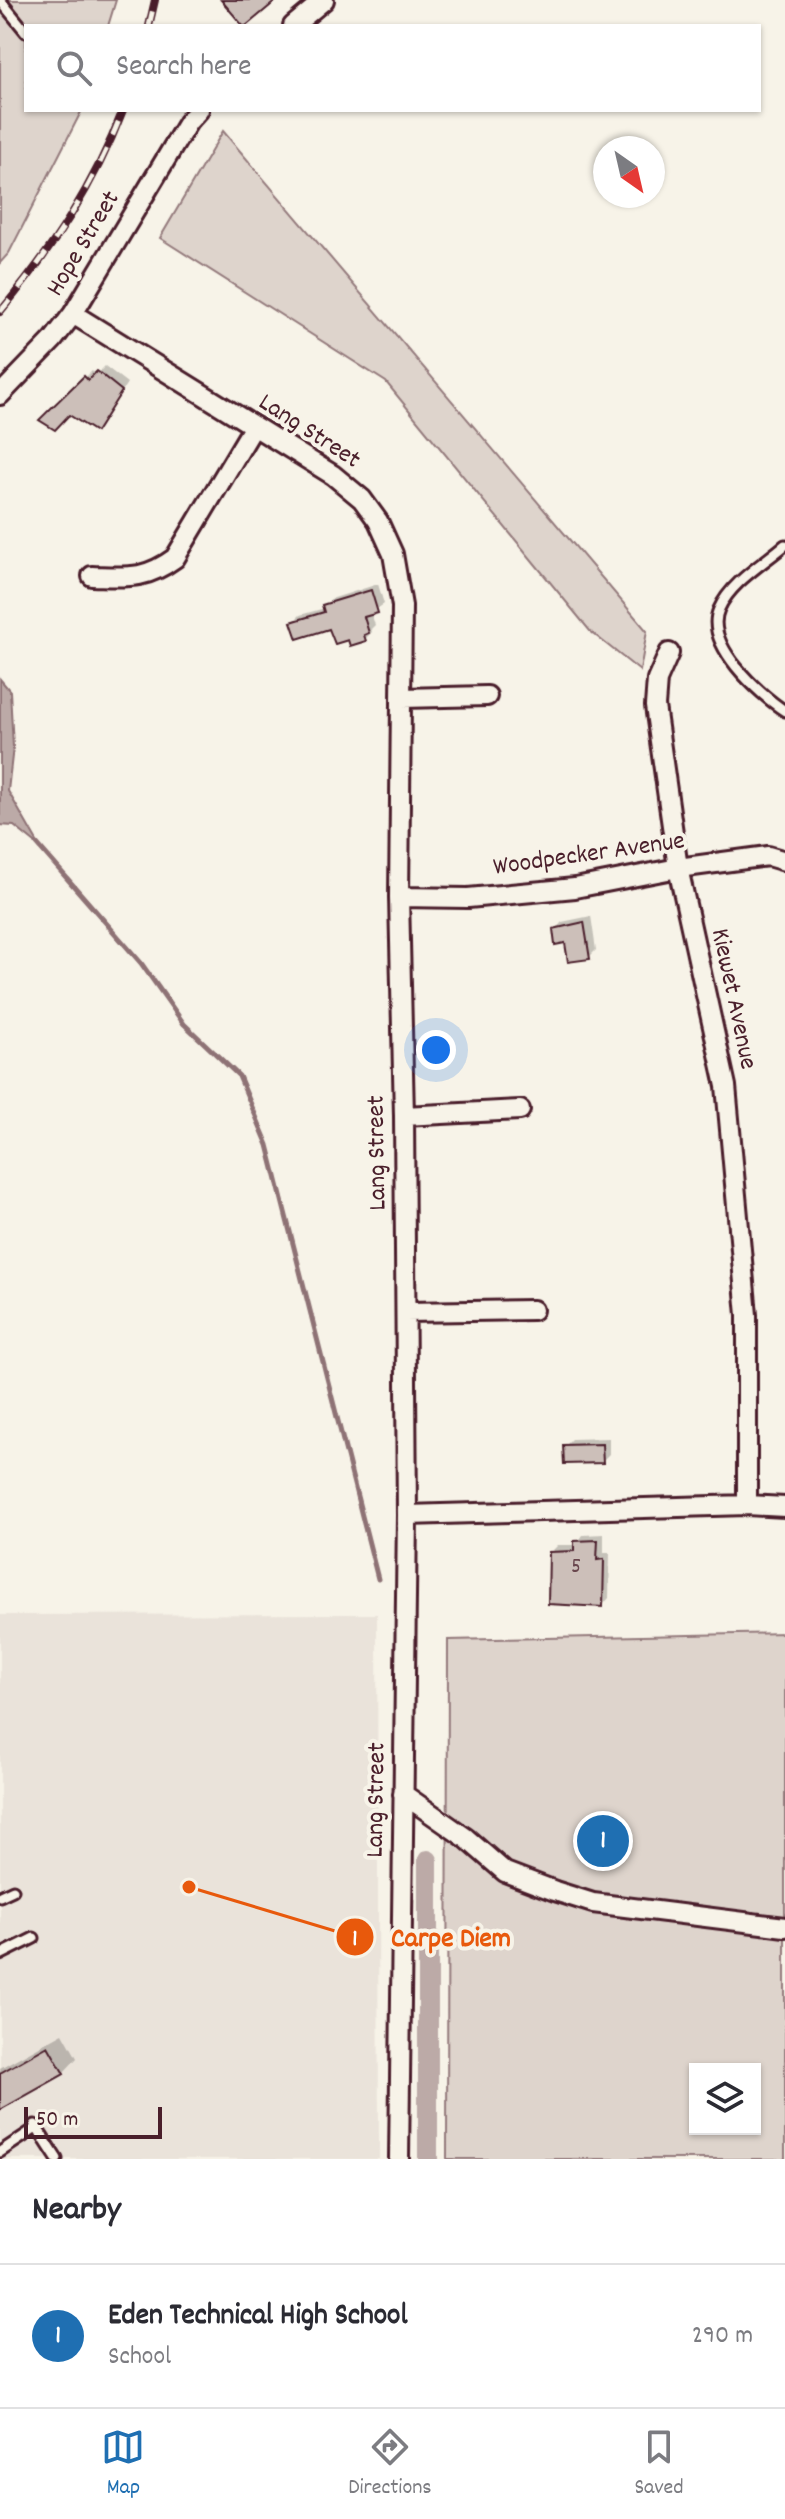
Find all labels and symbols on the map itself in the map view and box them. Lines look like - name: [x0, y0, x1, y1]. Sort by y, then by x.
- north arrow: [593, 136, 665, 208]
- street label: Hope Street: [38, 184, 130, 304]
- street label: Lang Street: [251, 385, 368, 479]
- street label: Woodpecker Avenue: [491, 823, 687, 887]
- street label: Kiewet Avenue: [700, 925, 766, 1073]
- your location: [416, 1030, 456, 1070]
- street label: Lang Street: [358, 1095, 398, 1211]
- house number: 5: [571, 1552, 581, 1583]
- street label: Lang Street: [357, 1742, 397, 1858]
- pin: 1: [577, 1811, 629, 1871]
- callout: Carpe Diem: [335, 1911, 527, 1963]
- text: Carpe Diem: [391, 1921, 511, 1961]
- text: 1: [352, 1923, 358, 1957]
- scale bar: [24, 2103, 162, 2139]

